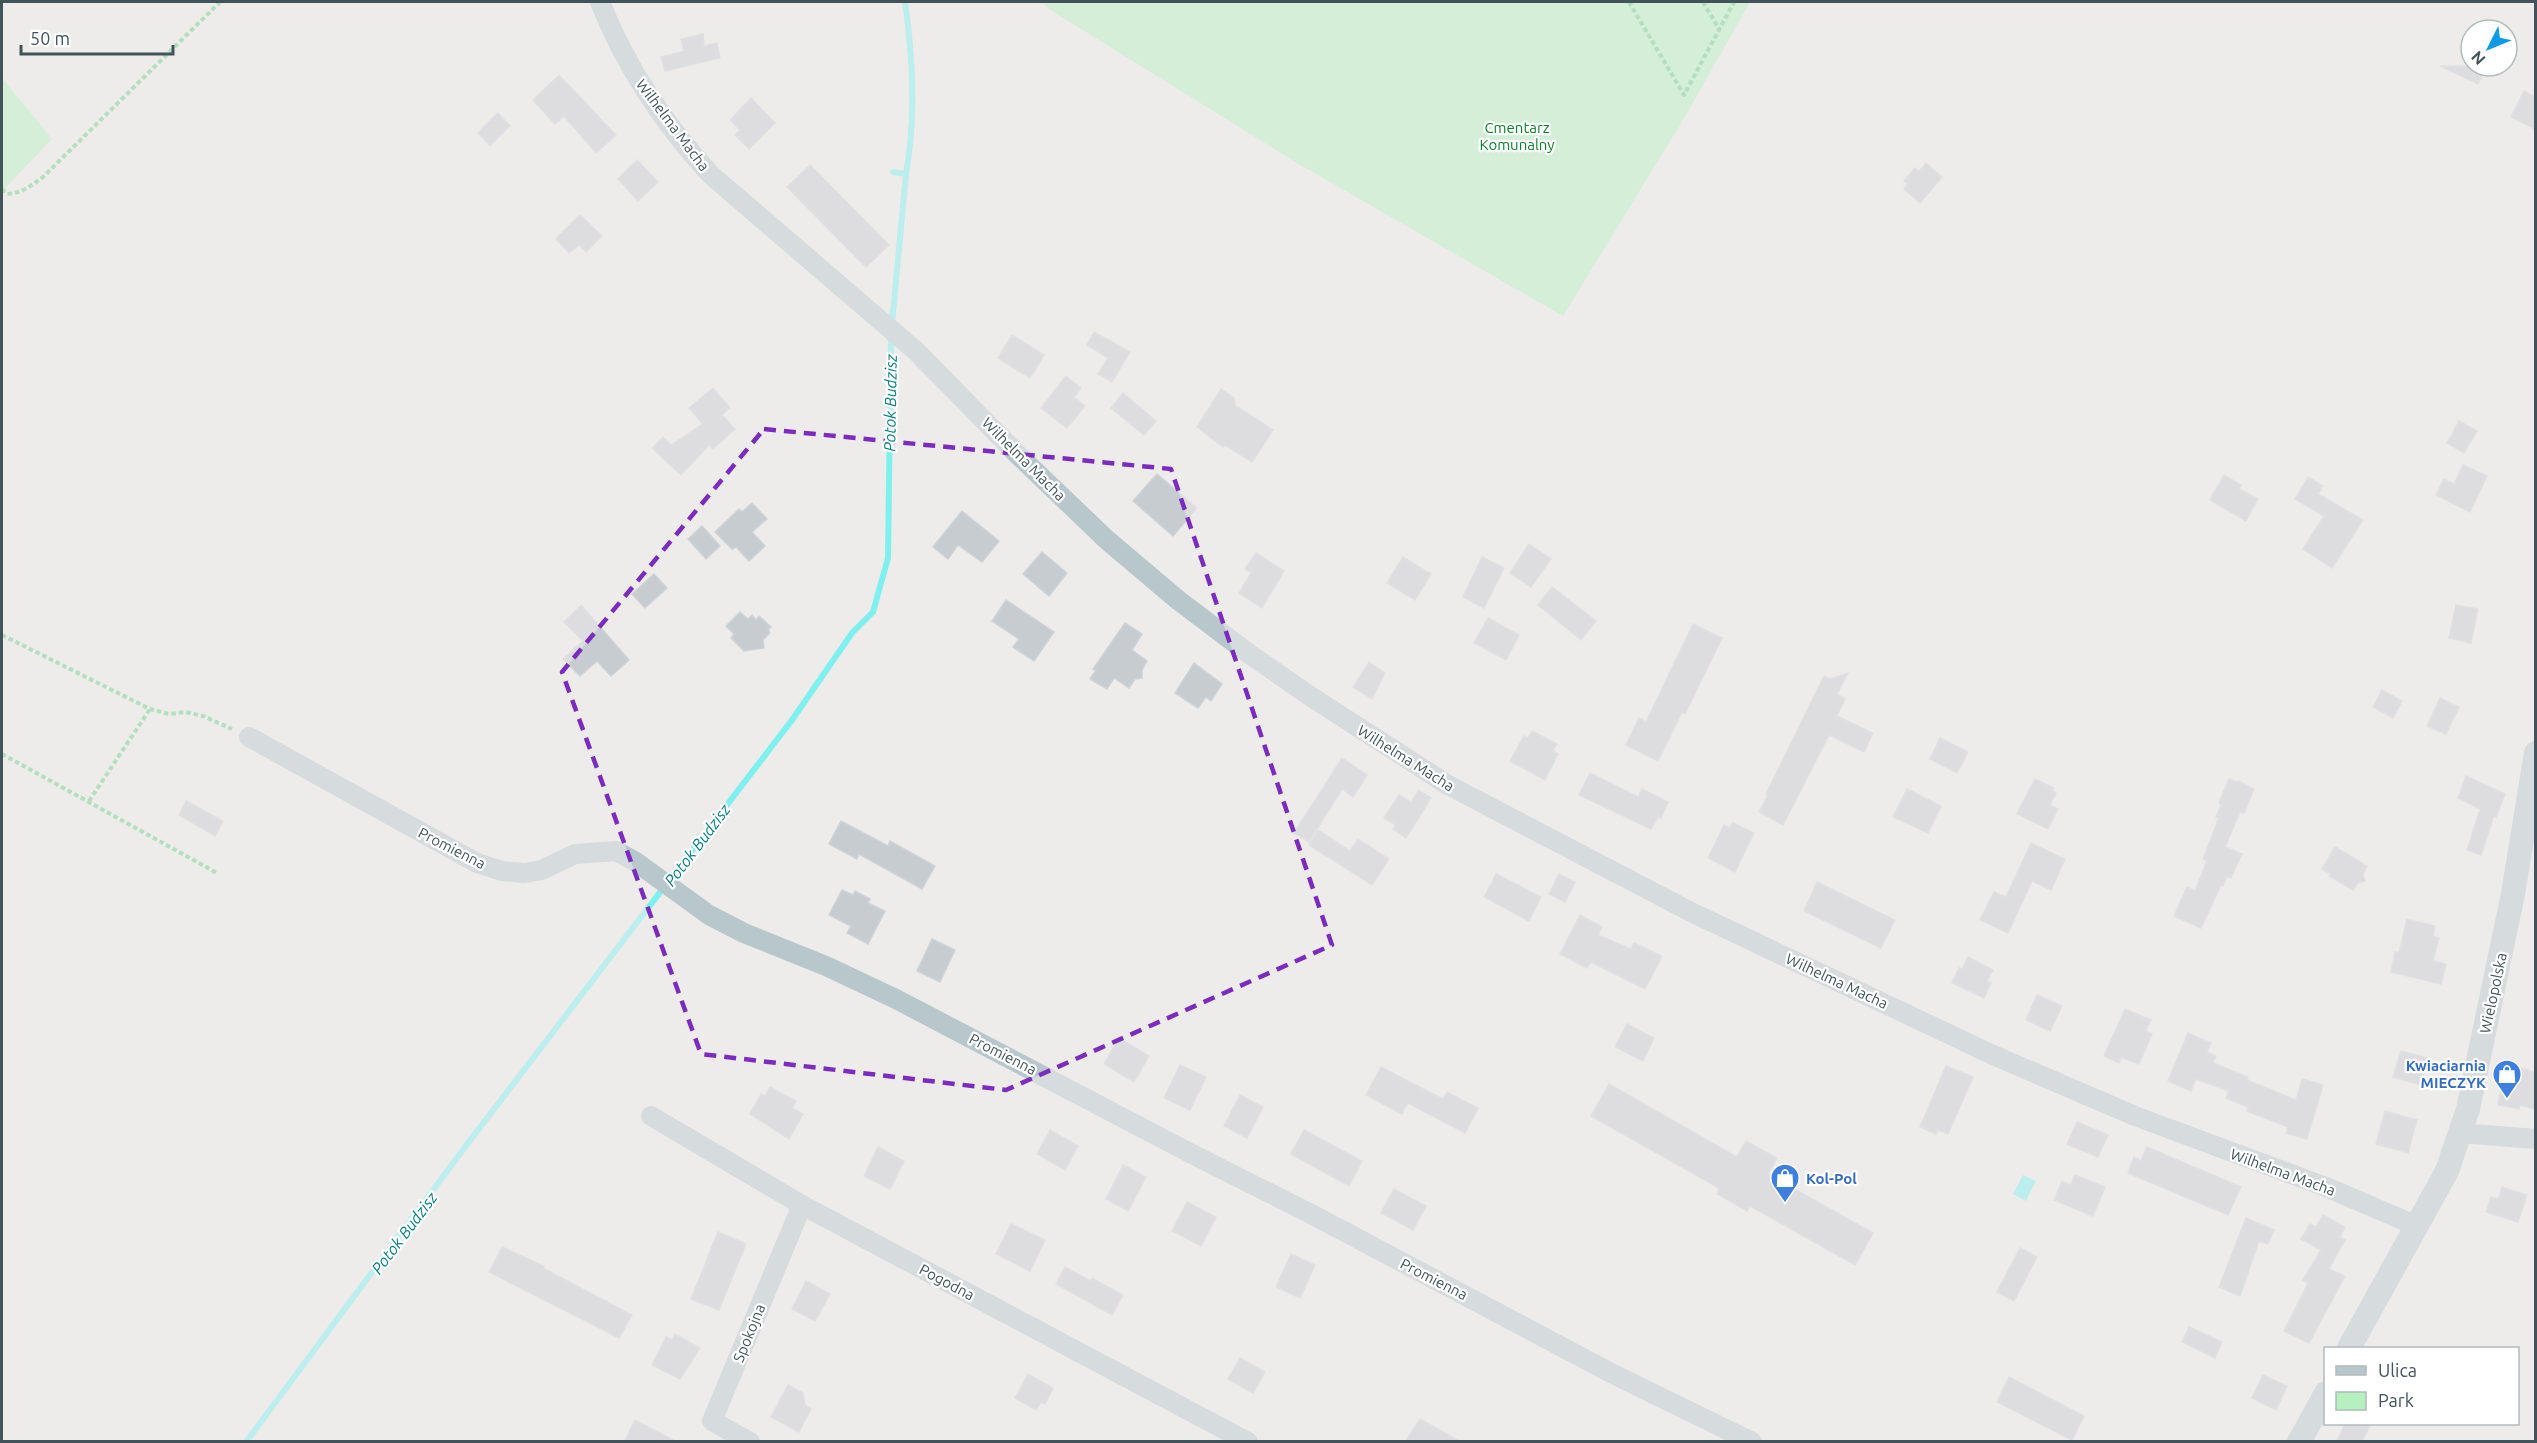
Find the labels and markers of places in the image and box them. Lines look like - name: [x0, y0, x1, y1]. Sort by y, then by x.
- place label: Kwiaciarnia MIECZYK: [2406, 1057, 2486, 1091]
- shop icon: Kwiaciarnia MIECZYK: [2491, 1058, 2523, 1100]
- shop icon: Kol-Pol: [1769, 1162, 1801, 1204]
- place label: Kol-Pol: [1806, 1170, 1857, 1187]

